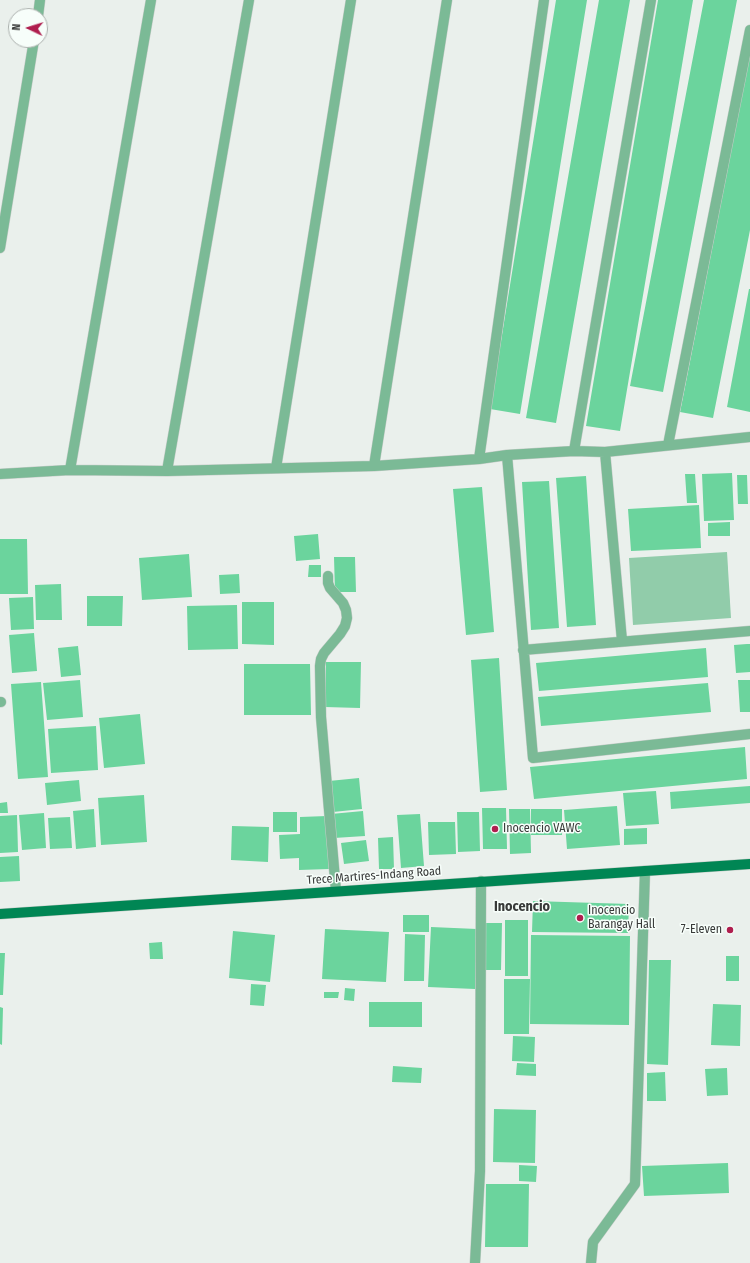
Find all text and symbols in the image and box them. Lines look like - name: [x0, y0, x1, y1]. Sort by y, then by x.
- north arrow: [8, 8, 48, 48]
- text: N: [10, 23, 23, 31]
- place label: Inocencio VAWC: [503, 822, 581, 836]
- marker: Inocencio VAWC: [490, 824, 500, 834]
- street label: Trece Martires-Indang Road: [306, 864, 442, 888]
- district label: Inocencio: [494, 899, 550, 915]
- place label: Inocencio Barangay Hall: [588, 904, 655, 932]
- marker: Inocencio Barangay Hall: [575, 913, 585, 923]
- place label: 7-Eleven: [681, 923, 722, 937]
- marker: 7-Eleven: [725, 925, 735, 935]

